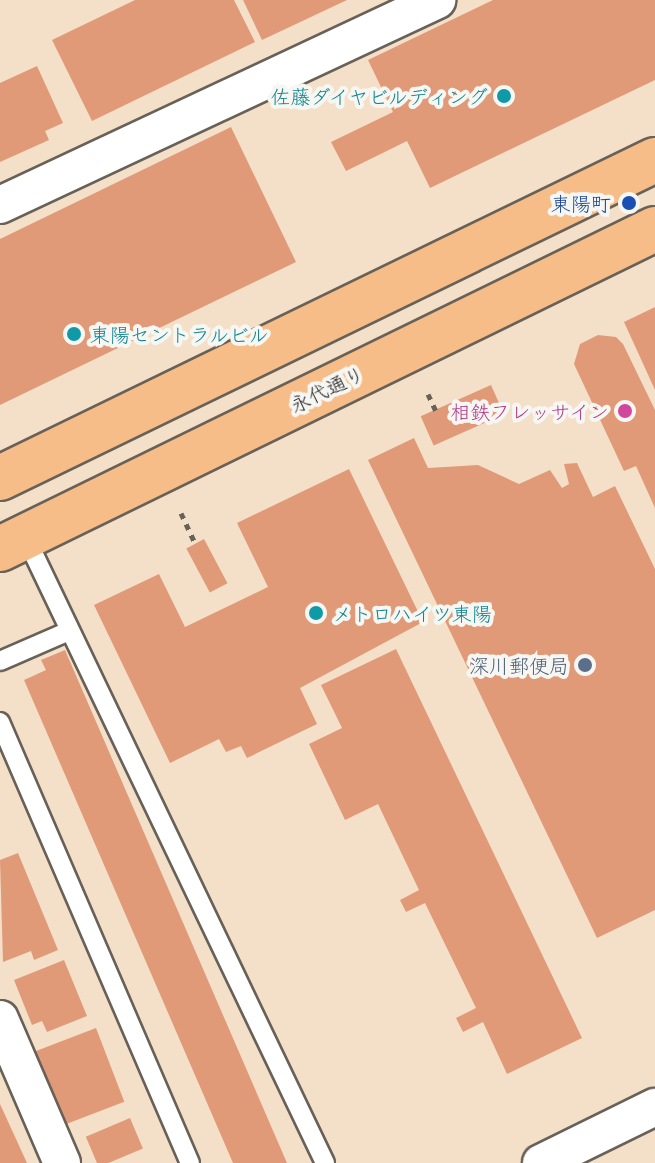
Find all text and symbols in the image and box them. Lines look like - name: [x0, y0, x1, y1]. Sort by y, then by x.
- place label: 佐藤ダイヤビルディング: [268, 84, 488, 108]
- marker: 佐藤ダイヤビルディング: [495, 87, 513, 105]
- place label: 東陽町: [551, 191, 611, 215]
- marker: 東陽町: [618, 192, 640, 214]
- place label: 東陽セントラルビル: [90, 322, 270, 346]
- marker: 東陽セントラルビル: [65, 325, 83, 343]
- street label: 永代通り: [286, 361, 368, 417]
- place label: 相鉄フレッサイン: [449, 399, 609, 423]
- marker: 相鉄フレッサイン: [616, 402, 634, 420]
- place label: メトロハイツ東陽: [332, 601, 492, 625]
- marker: メトロハイツ東陽: [307, 604, 325, 622]
- place label: 深川郵便局: [469, 653, 569, 677]
- marker: 深川郵便局: [576, 656, 594, 674]

